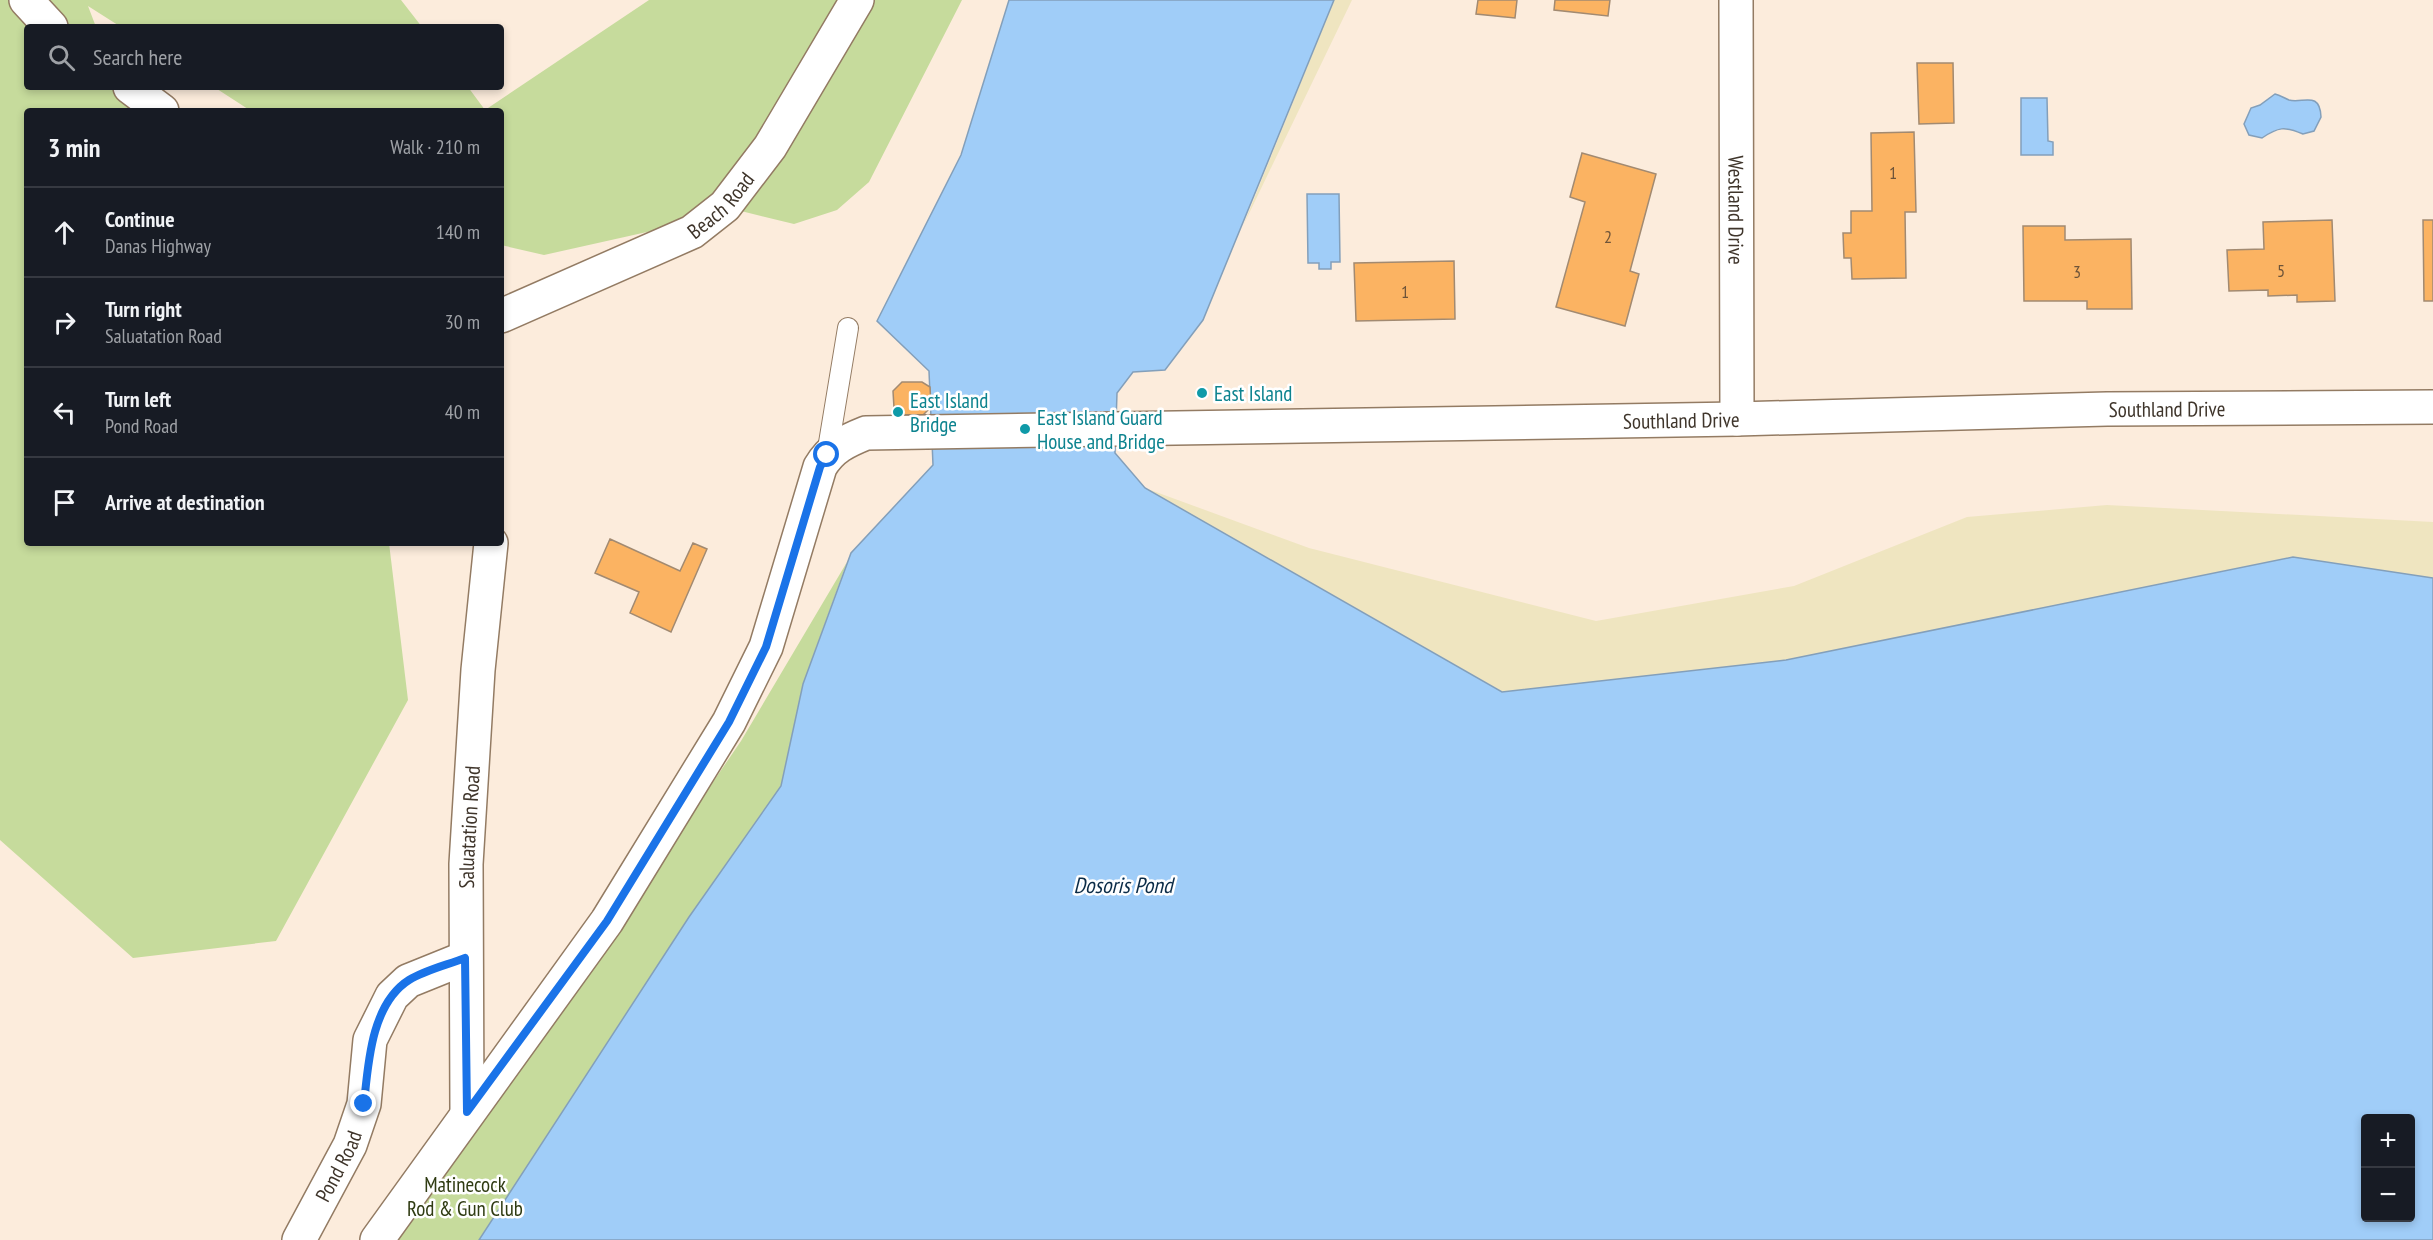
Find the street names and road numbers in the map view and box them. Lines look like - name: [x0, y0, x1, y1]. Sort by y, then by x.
- street label: Westland Drive: [1723, 155, 1750, 265]
- street label: Beach Road: [682, 167, 760, 244]
- street label: Southland Drive: [2109, 395, 2225, 422]
- street label: Southland Drive: [1623, 405, 1740, 434]
- street label: Saluatation Road: [452, 765, 486, 889]
- street label: Pond Road: [309, 1127, 367, 1206]

